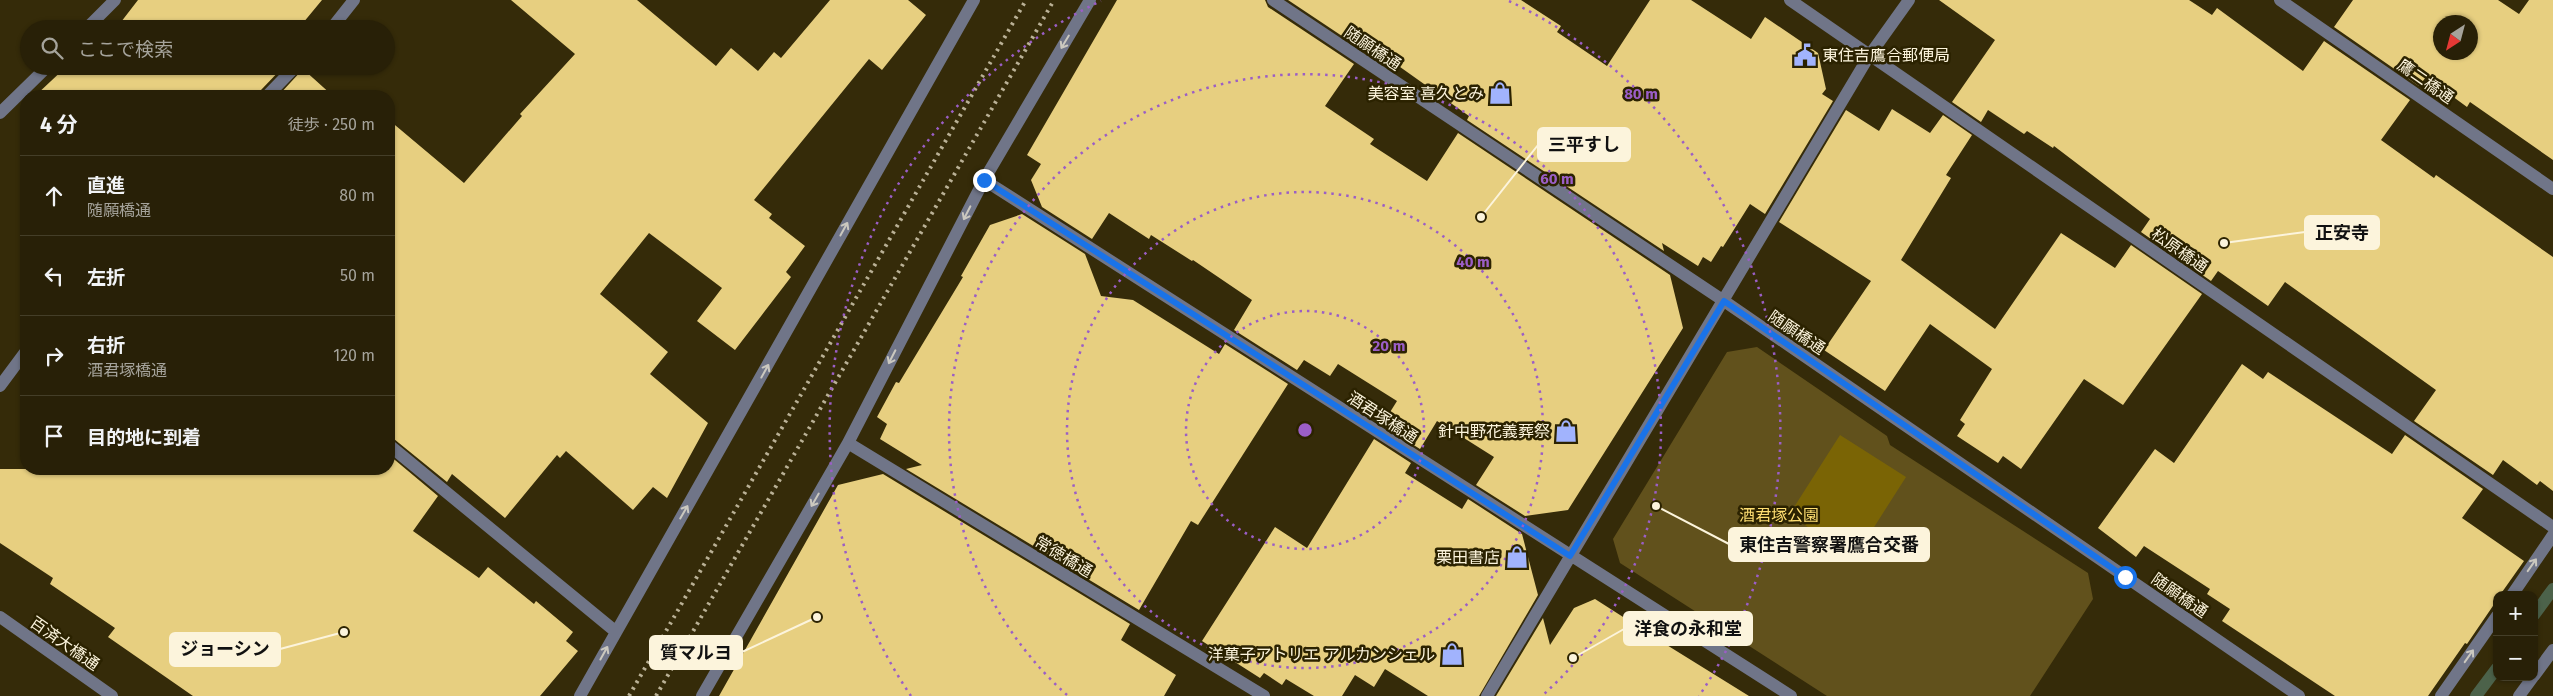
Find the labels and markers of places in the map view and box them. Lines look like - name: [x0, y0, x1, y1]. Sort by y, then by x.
- public building icon: 東住吉鷹合郵便局: [1792, 42, 1818, 68]
- place label: 東住吉鷹合郵便局: [1822, 46, 1950, 65]
- shop icon: 美容室 喜久とみ: [1487, 80, 1513, 106]
- place label: 美容室 喜久とみ: [1368, 84, 1484, 103]
- callout: 三平すし: [1538, 128, 1630, 161]
- callout: 正安寺: [2305, 216, 2379, 249]
- shop icon: 針中野花義葬祭: [1553, 418, 1579, 444]
- centre of rings: [1296, 421, 1314, 439]
- place label: 針中野花義葬祭: [1438, 422, 1550, 441]
- callout: 東住吉警察署鷹合交番: [1729, 528, 1929, 561]
- shop icon: 栗田書店: [1504, 544, 1530, 570]
- place label: 栗田書店: [1436, 548, 1500, 567]
- callout: 洋食の永和堂: [1624, 612, 1752, 645]
- callout: ジョーシン: [170, 633, 280, 666]
- callout: 質マルヨ: [650, 636, 742, 669]
- shop icon: 洋菓子アトリエ アルカンシェル: [1439, 641, 1465, 667]
- place label: 洋菓子アトリエ アルカンシェル: [1207, 645, 1435, 664]

